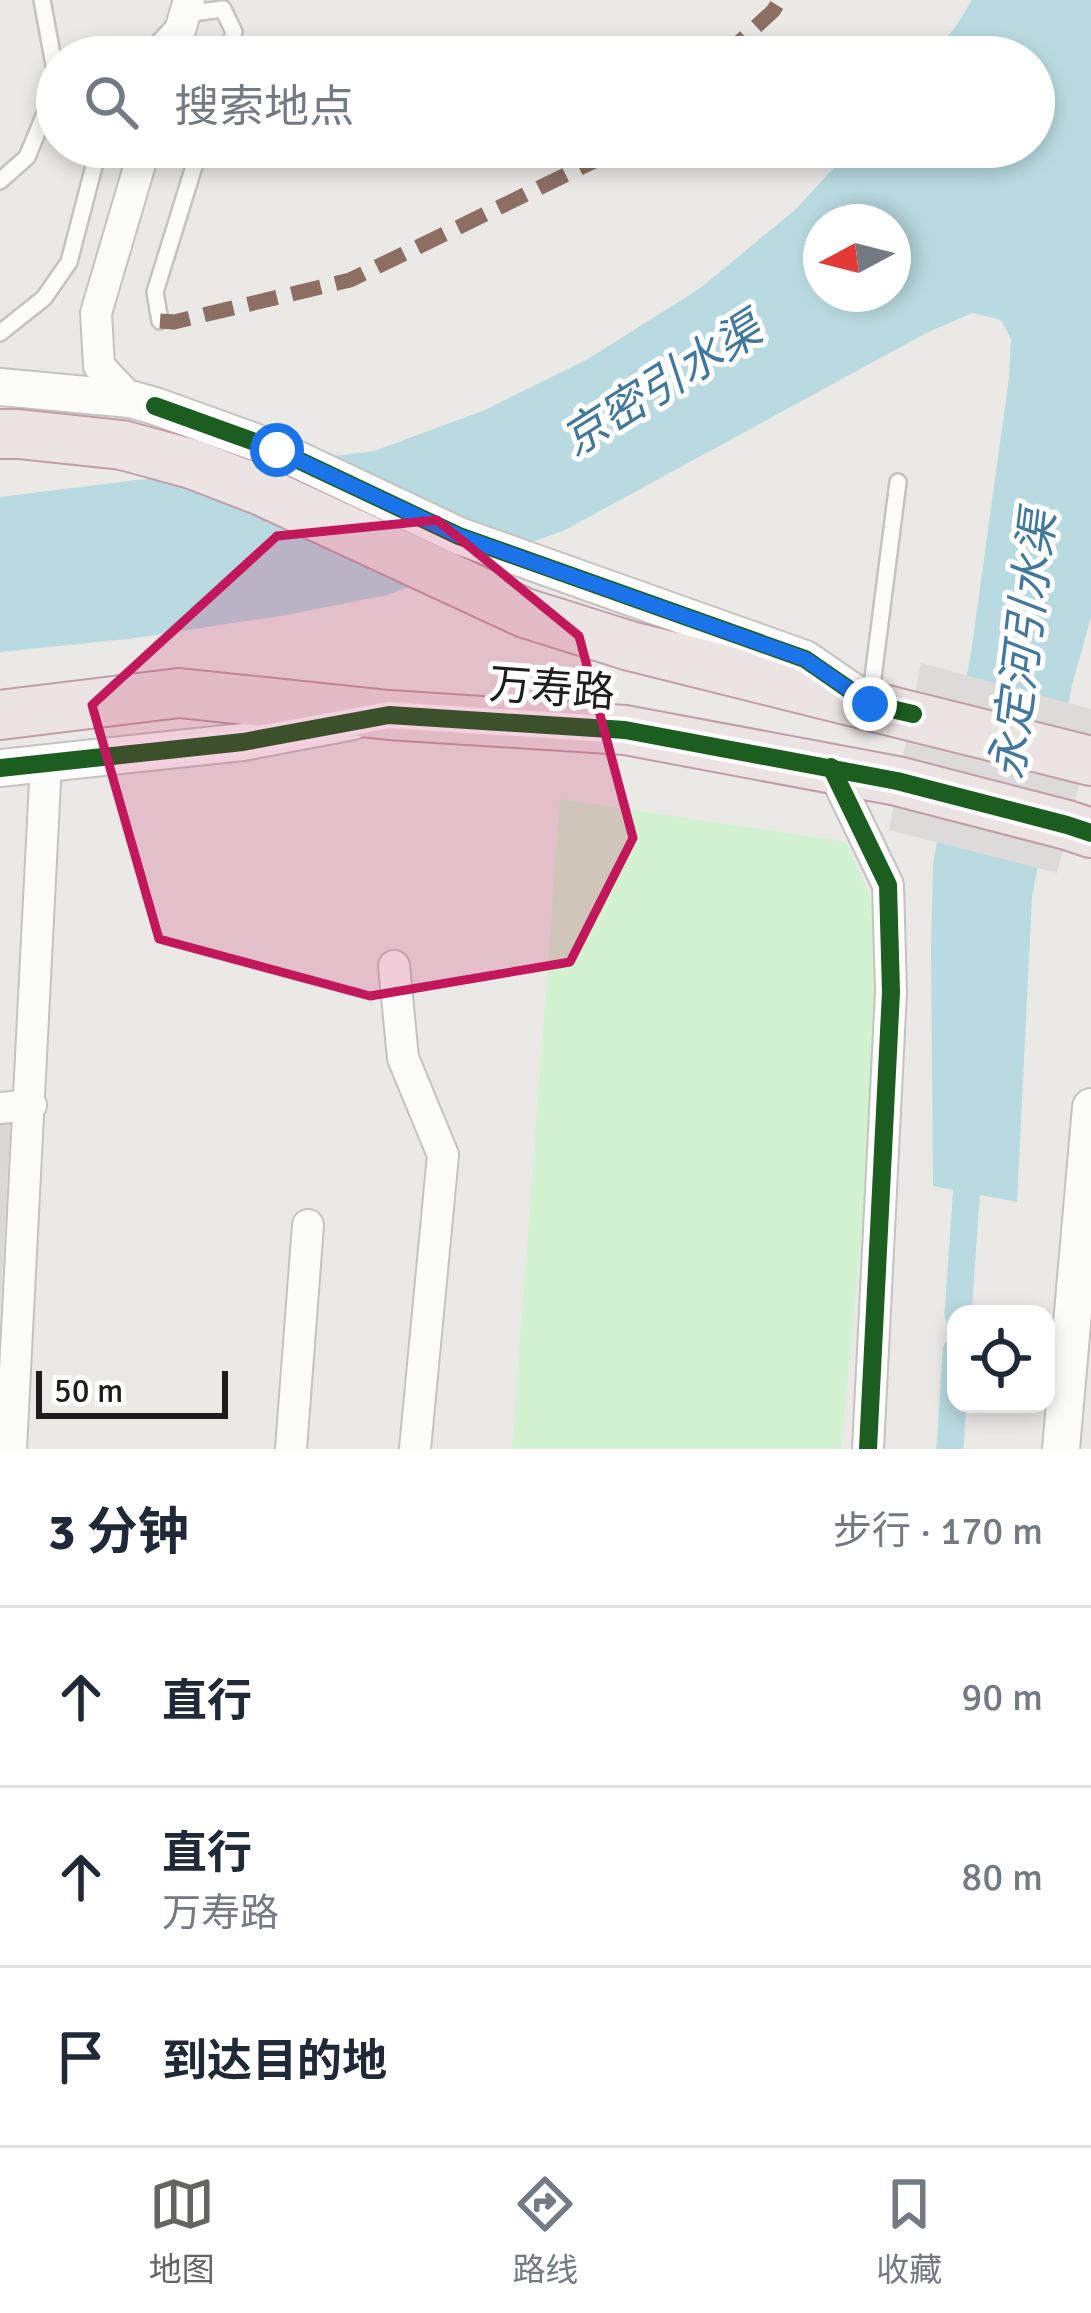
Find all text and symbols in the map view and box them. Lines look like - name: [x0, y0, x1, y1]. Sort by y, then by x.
- search box: [36, 36, 1055, 168]
- icon: search: [78, 69, 144, 135]
- text: 搜索地点: [174, 80, 354, 135]
- north arrow: [803, 204, 911, 312]
- water label: 京密引水渠: [552, 299, 777, 468]
- route start: [250, 423, 304, 477]
- water label: 永定河引水渠: [980, 502, 1068, 782]
- street label: 万寿路: [487, 659, 617, 719]
- route end: [843, 677, 897, 731]
- map controls: [947, 1305, 1055, 1413]
- button: locate: [947, 1305, 1055, 1413]
- scale bar: [36, 1365, 228, 1418]
- text: 50 m: [54, 1371, 123, 1412]
- text: 3 分钟: [48, 1501, 189, 1564]
- text: 步行 · 170 m: [833, 1507, 1043, 1555]
- icon: ahead: [48, 1664, 114, 1730]
- text: 90 m: [961, 1673, 1043, 1721]
- text: 直行: [162, 1674, 252, 1729]
- text: 直行: [162, 1826, 252, 1881]
- icon: ahead: [48, 1844, 114, 1910]
- text: 80 m: [961, 1853, 1043, 1901]
- text: 万寿路: [162, 1889, 279, 1937]
- icon: arrive: [48, 2024, 114, 2090]
- text: 到达目的地: [162, 2034, 387, 2089]
- tab: 地图: [149, 2171, 215, 2291]
- tab: 路线: [512, 2171, 578, 2291]
- tab: 收藏: [876, 2171, 942, 2291]

